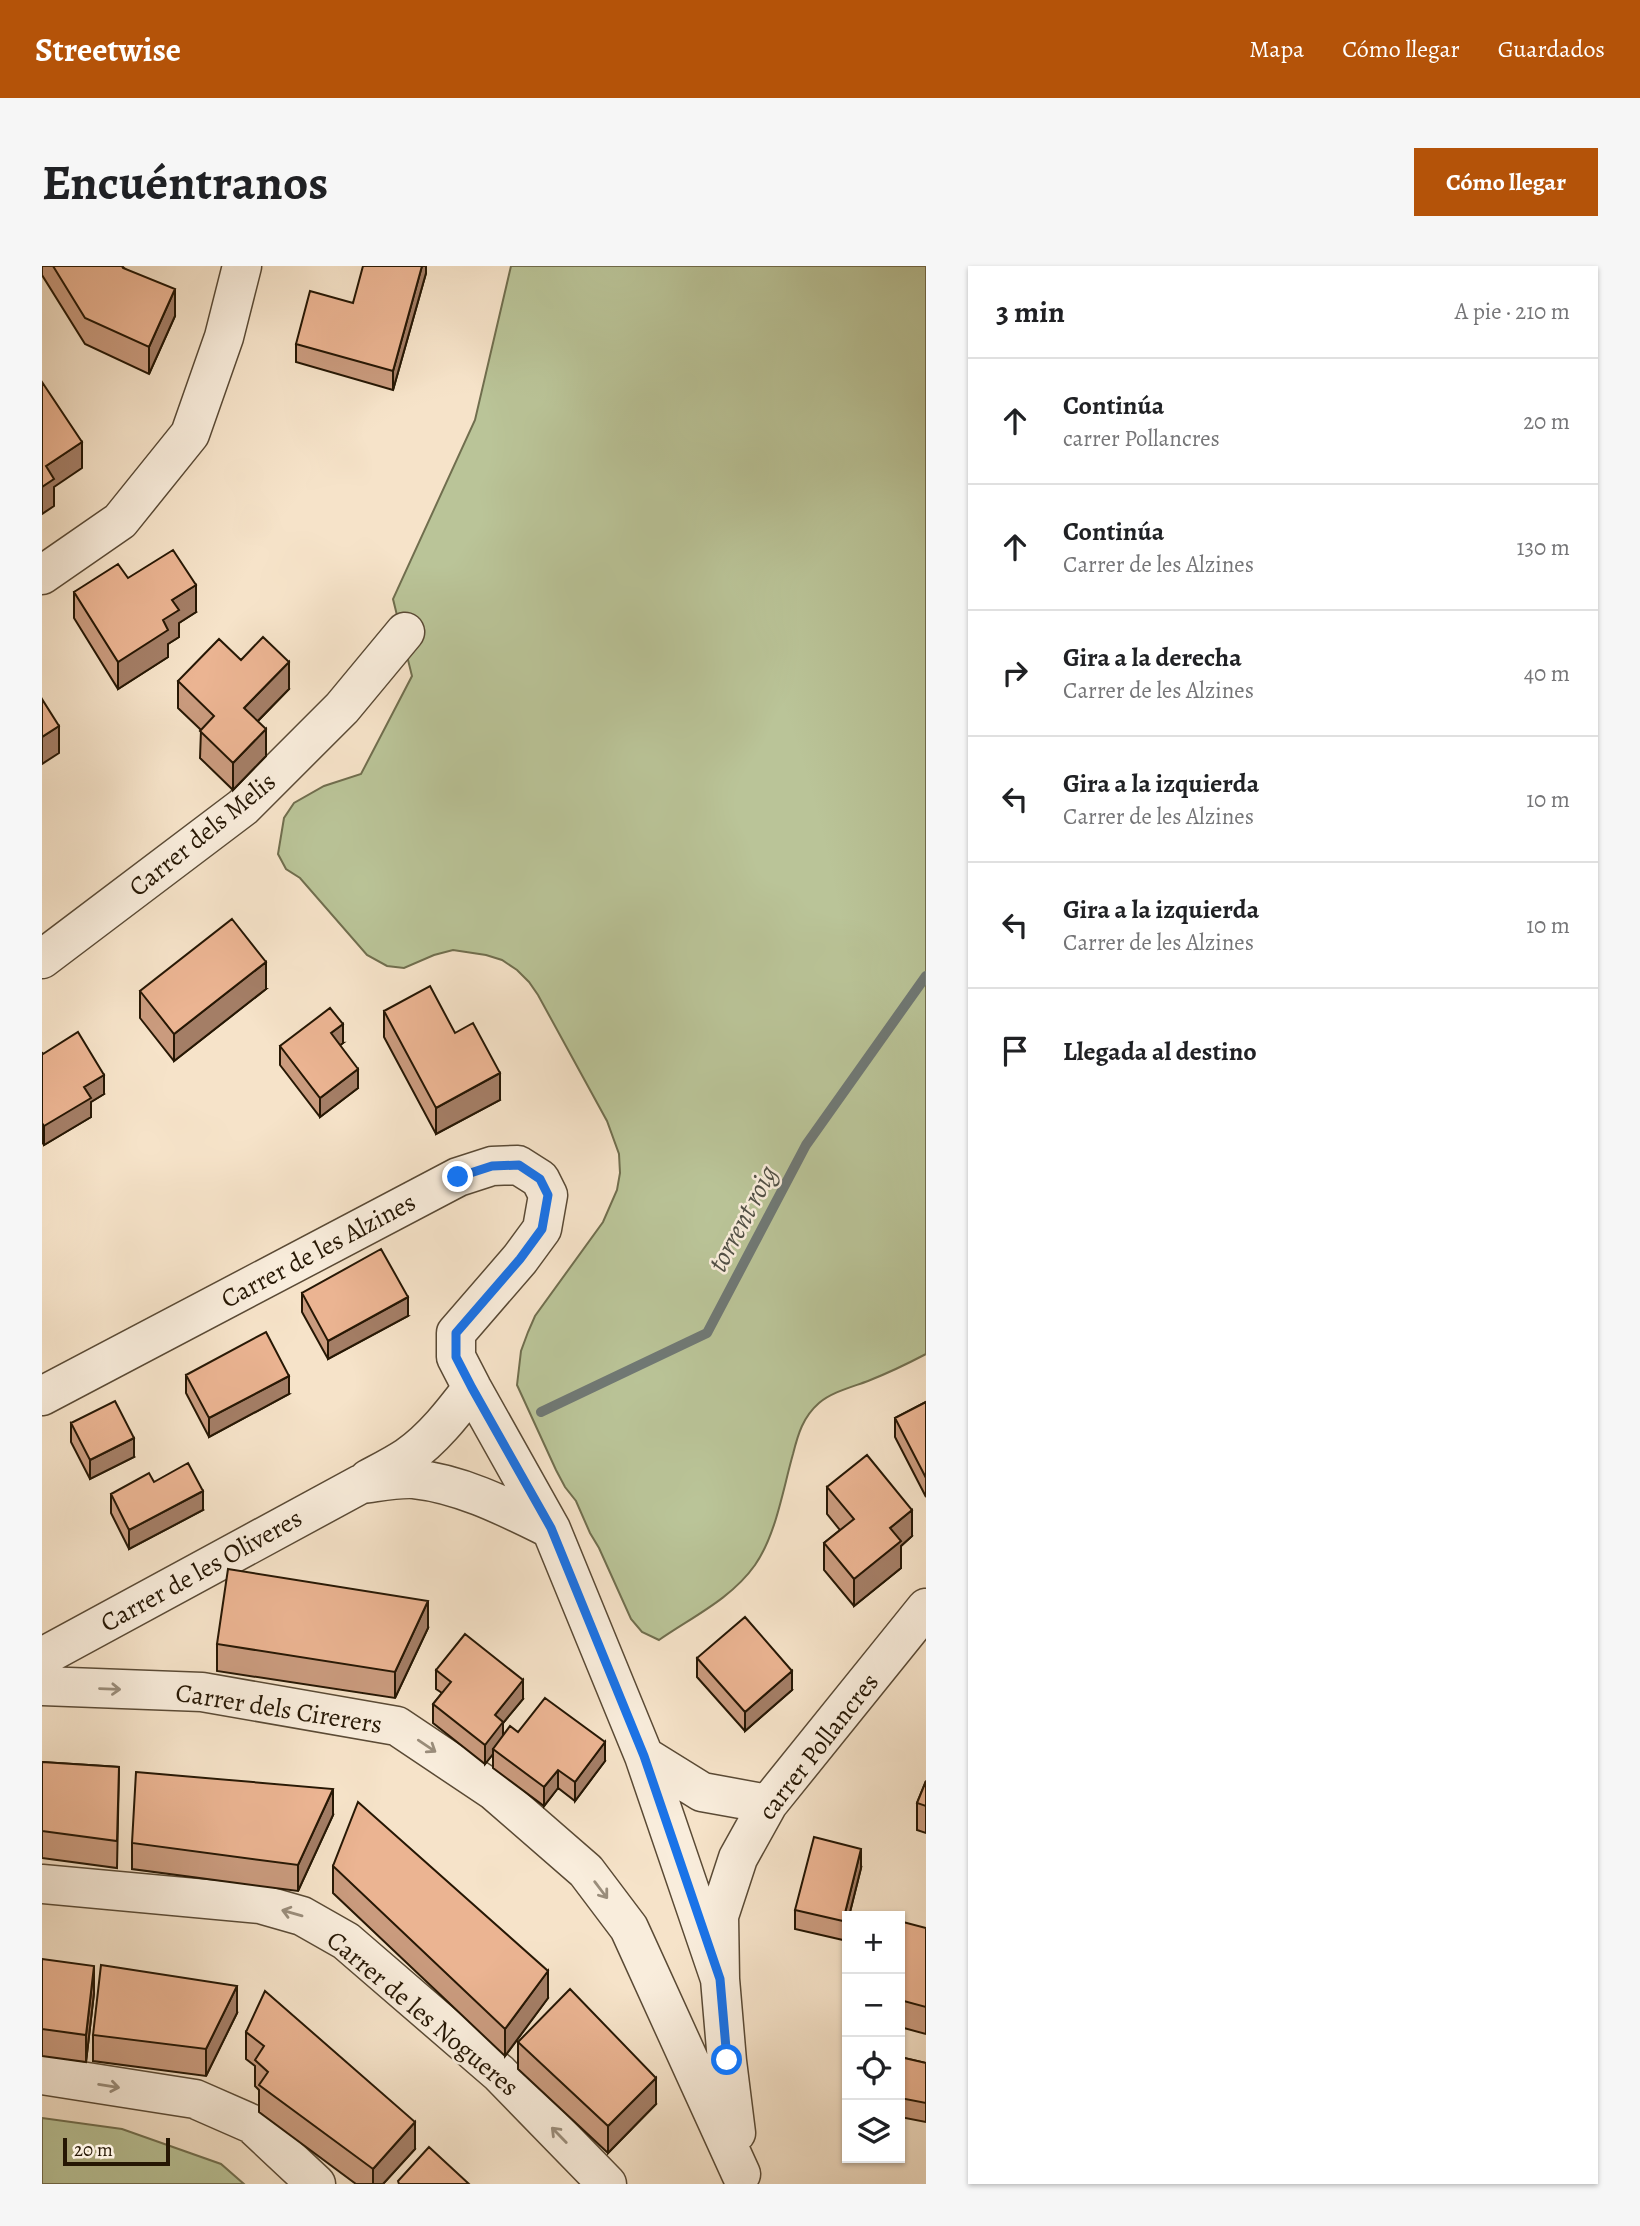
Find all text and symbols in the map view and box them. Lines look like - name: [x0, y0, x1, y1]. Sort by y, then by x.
- text: Streetwise: [35, 27, 181, 72]
- text: Mapa: [1249, 33, 1304, 65]
- text: Cómo llegar: [1342, 33, 1460, 65]
- text: Guardados: [1498, 33, 1605, 65]
- button: Cómo llegar: [1414, 148, 1598, 216]
- text: Encuéntranos: [42, 149, 328, 216]
- text: 3 min: [996, 292, 1065, 332]
- text: A pie · 210 m: [1455, 296, 1570, 327]
- text: Continúa: [1063, 388, 1164, 423]
- icon: ahead: [996, 402, 1034, 440]
- text: 20 m: [1523, 406, 1570, 437]
- text: carrer Pollancres: [1063, 423, 1220, 454]
- text: Continúa: [1063, 514, 1164, 549]
- icon: ahead: [996, 528, 1034, 566]
- text: 130 m: [1517, 532, 1570, 563]
- text: Carrer de les Alzines: [1063, 549, 1254, 580]
- text: Gira a la derecha: [1063, 640, 1242, 675]
- icon: right: [996, 654, 1034, 692]
- text: 40 m: [1524, 658, 1570, 689]
- text: Carrer de les Alzines: [1063, 675, 1254, 706]
- street label: Carrer dels Melis: [121, 764, 283, 905]
- text: Gira a la izquierda: [1063, 766, 1259, 801]
- icon: left: [996, 780, 1034, 818]
- text: 10 m: [1526, 784, 1570, 815]
- text: Carrer de les Alzines: [1063, 801, 1254, 832]
- text: Gira a la izquierda: [1063, 892, 1259, 927]
- icon: left: [996, 906, 1034, 944]
- text: 10 m: [1526, 910, 1570, 941]
- text: Carrer de les Alzines: [1063, 927, 1254, 958]
- icon: arrive: [996, 1032, 1034, 1070]
- text: Llegada al destino: [1063, 1034, 1257, 1069]
- water label: torrent roig: [699, 1158, 787, 1278]
- route end: [442, 1161, 473, 1192]
- street label: Carrer de les Alzines: [215, 1184, 422, 1317]
- street label: Carrer de les Oliveres: [94, 1500, 308, 1640]
- street label: carrer Pollancres: [750, 1666, 887, 1827]
- street label: Carrer dels Cirerers: [173, 1675, 385, 1742]
- one-way arrow: [98, 1682, 121, 1695]
- one-way arrow: [416, 1739, 436, 1753]
- one-way arrow: [593, 1881, 608, 1899]
- one-way arrow: [281, 1906, 303, 1919]
- map controls: [842, 1911, 905, 2163]
- button: +: [842, 1911, 905, 1974]
- street label: Carrer de les Nogueres: [319, 1923, 526, 2104]
- button: −: [842, 1974, 905, 2037]
- button: locate: [842, 2037, 905, 2100]
- route start: [711, 2044, 742, 2075]
- one-way arrow: [98, 2079, 120, 2092]
- button: layers: [842, 2100, 905, 2163]
- one-way arrow: [551, 2127, 568, 2144]
- scale bar: [63, 2135, 170, 2167]
- text: 20 m: [74, 2137, 113, 2163]

